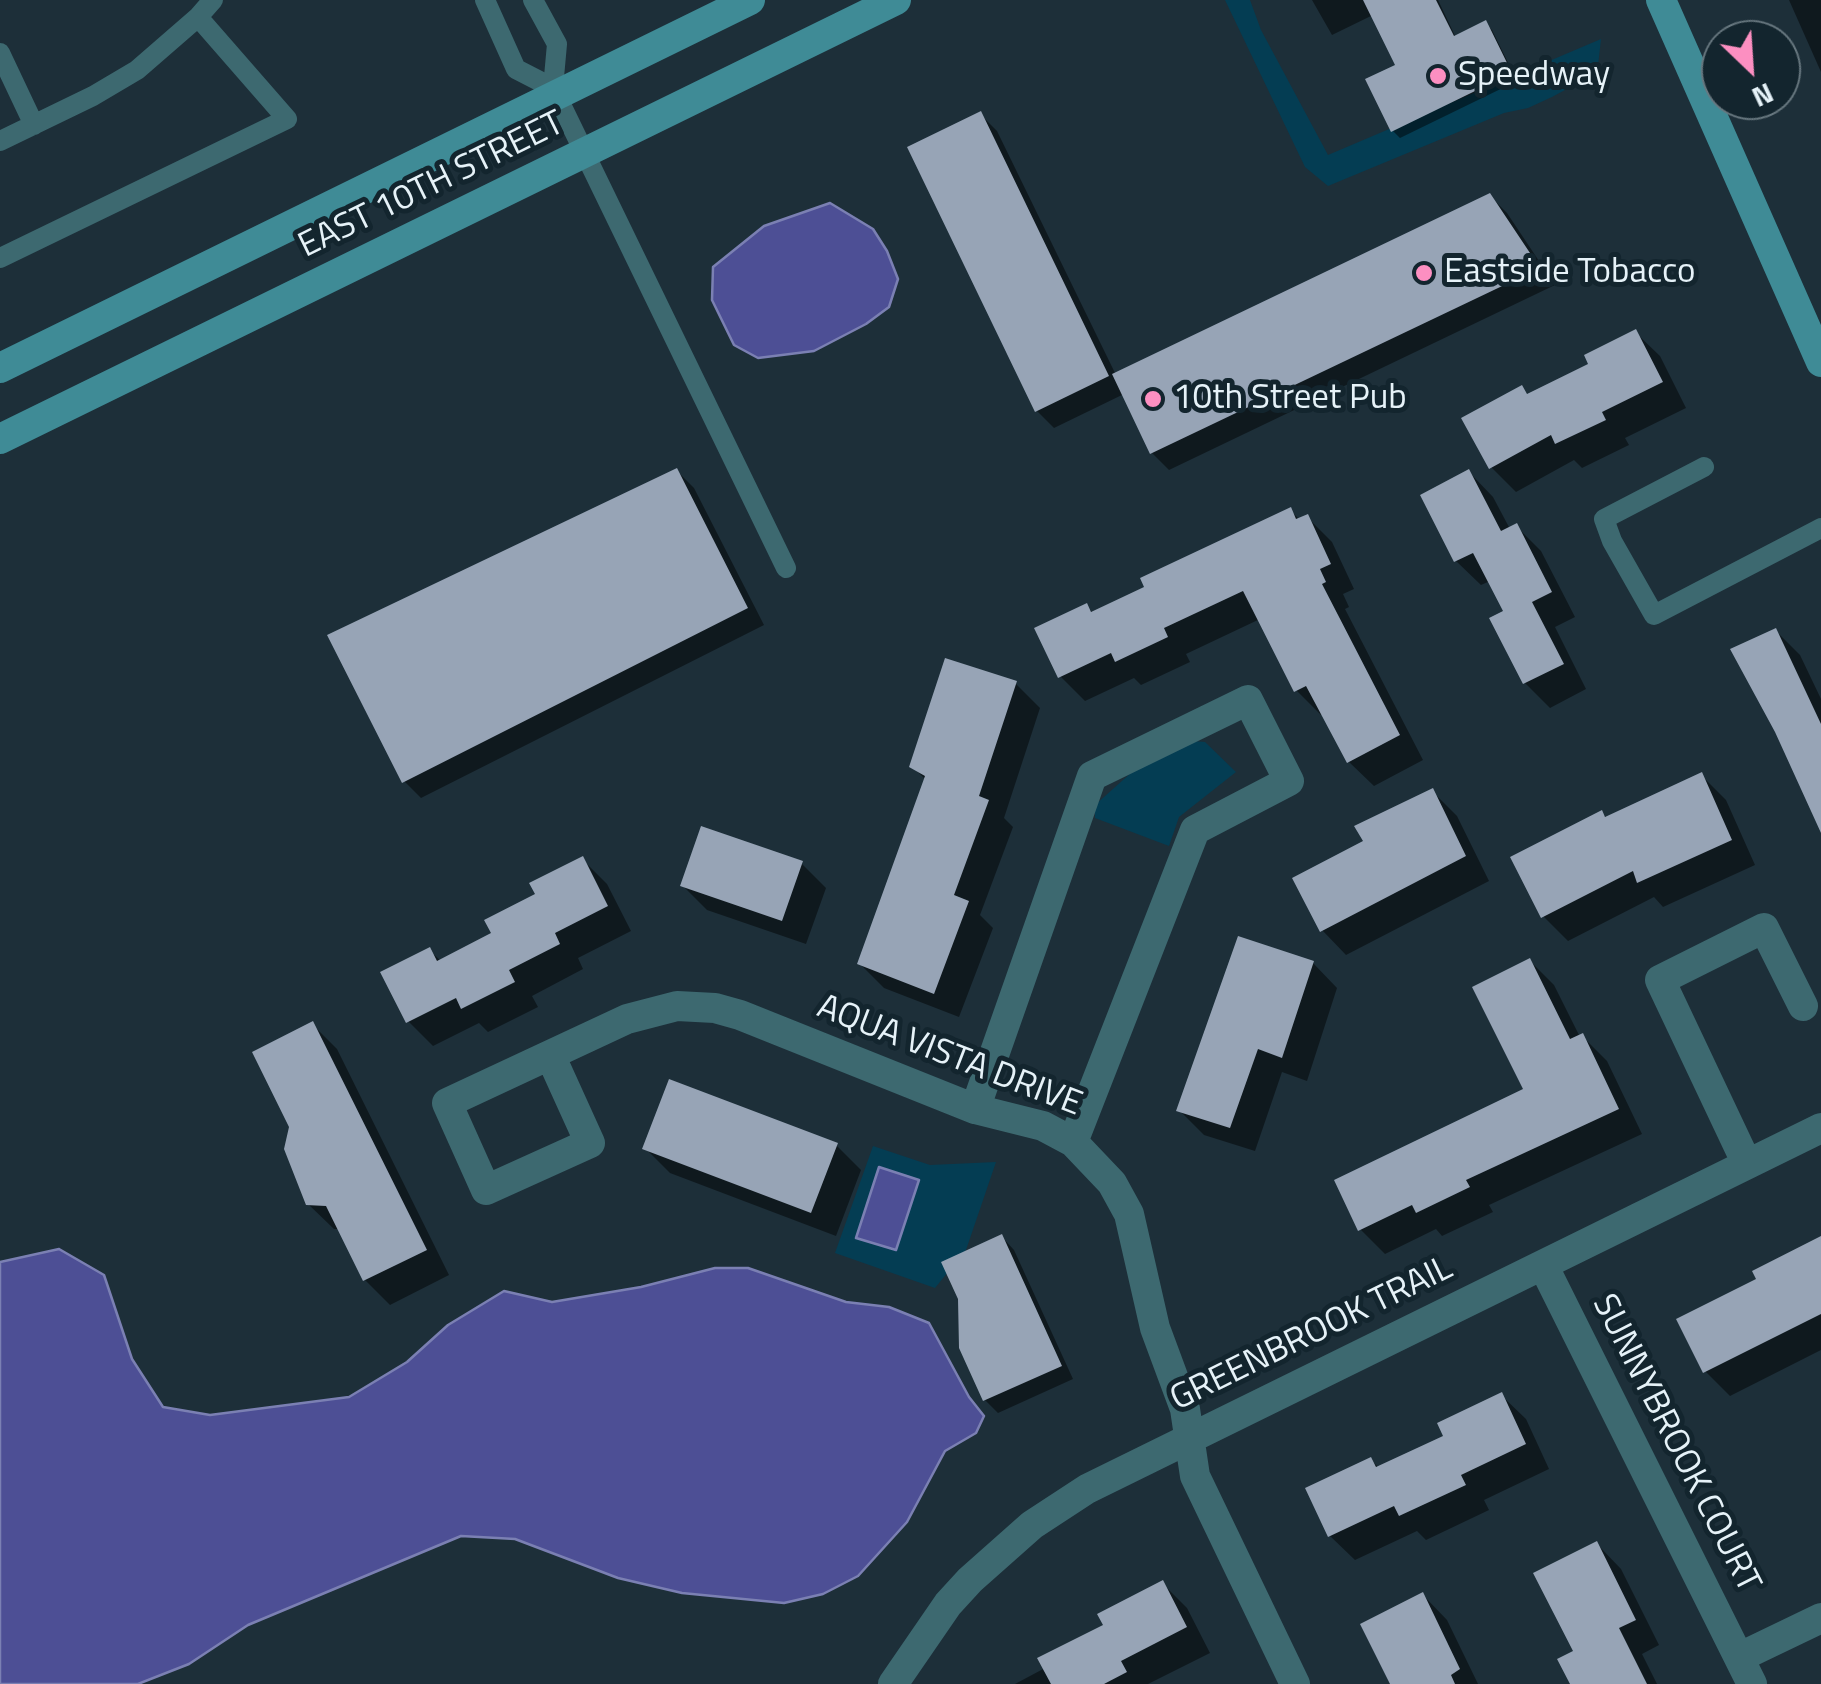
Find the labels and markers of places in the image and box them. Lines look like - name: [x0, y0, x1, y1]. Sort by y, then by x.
- place label: Speedway: [1458, 55, 1610, 97]
- marker: Speedway: [1427, 65, 1449, 87]
- place label: Eastside Tobacco: [1444, 252, 1696, 294]
- marker: Eastside Tobacco: [1413, 262, 1435, 284]
- place label: 10th Street Pub: [1173, 378, 1407, 420]
- marker: 10th Street Pub: [1142, 388, 1164, 410]

